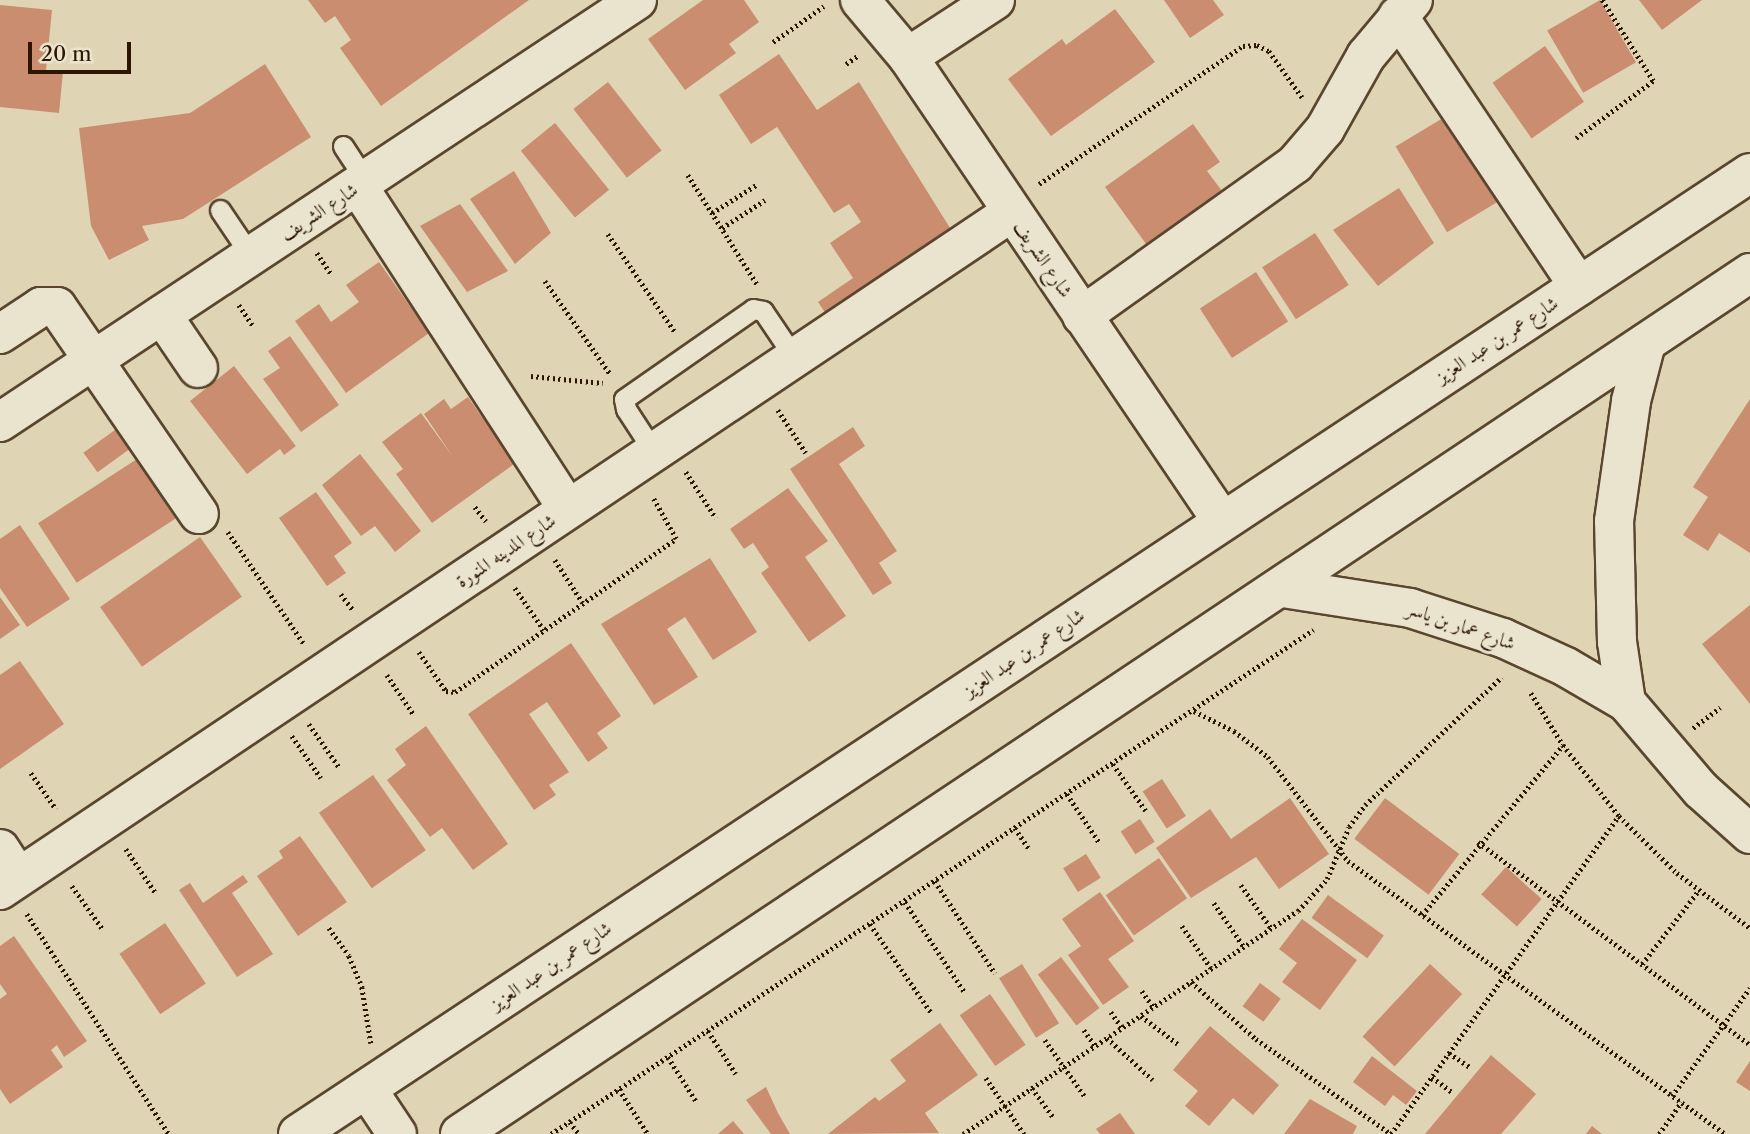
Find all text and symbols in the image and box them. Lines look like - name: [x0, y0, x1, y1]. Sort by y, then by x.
- scale bar: [32, 28, 135, 72]
- text: 20 m: [41, 41, 92, 66]
- street label: شارع الشريف: [276, 178, 362, 246]
- street label: شارع الشريف: [1009, 216, 1077, 302]
- street label: شارع عمر بن عبد العزيز: [1431, 292, 1563, 388]
- street label: شارع المدينه المنورة: [452, 509, 560, 593]
- street label: شارع عمار بن ياسر: [1404, 597, 1518, 655]
- street label: شارع عمر بن عبد العزيز: [959, 604, 1089, 702]
- street label: شارع عمر بن عبد العزيز: [486, 917, 616, 1015]

